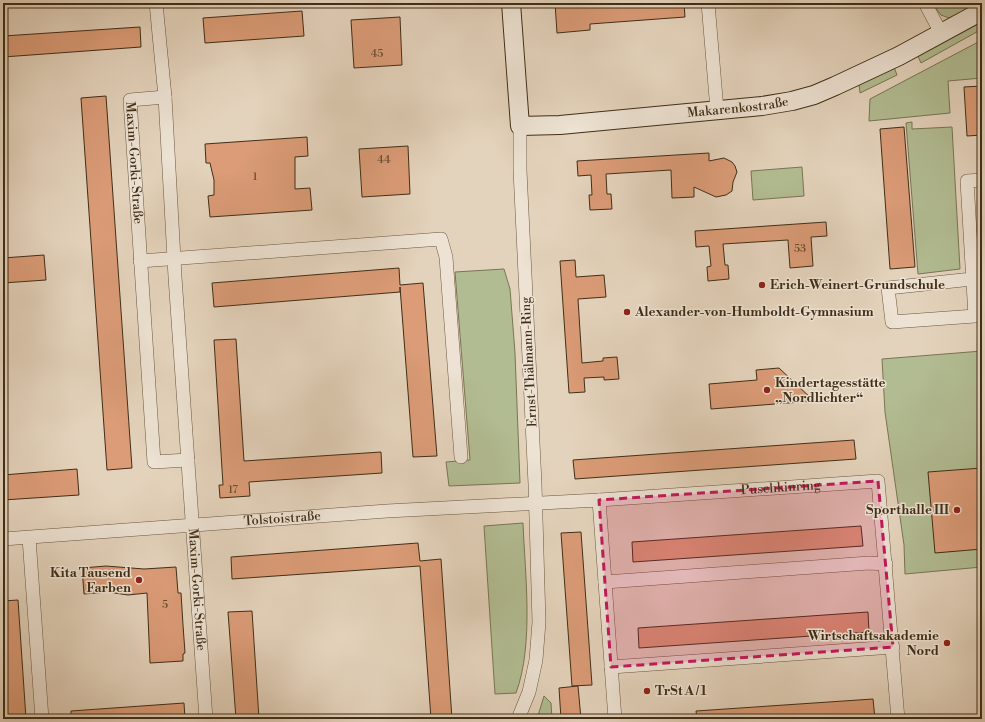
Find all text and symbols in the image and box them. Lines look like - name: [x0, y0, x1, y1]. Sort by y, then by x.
- house number: 45: [371, 47, 383, 61]
- street label: Makarenkostraße: [686, 94, 790, 121]
- street label: Maxim-Gorki-Straße: [122, 101, 146, 225]
- house number: 44: [377, 153, 391, 167]
- house number: 1: [253, 170, 258, 184]
- house number: 53: [794, 242, 806, 256]
- place label: Erich-Weinert-Grundschule: [770, 277, 945, 293]
- marker: Erich-Weinert-Grundschule: [757, 280, 767, 290]
- street label: Ernst-Thälmann-Ring: [518, 296, 540, 428]
- place label: Alexander-von-Humboldt-Gymnasium: [634, 304, 874, 320]
- marker: Alexander-von-Humboldt-Gymnasium: [622, 307, 632, 317]
- place label: Kindertagesstätte „Nordlichter“: [775, 375, 886, 406]
- marker: Kindertagesstätte „Nordlichter“: [762, 385, 772, 395]
- street label: Puschkinring: [740, 477, 821, 498]
- house number: 17: [228, 483, 238, 497]
- place label: Sporthalle III: [866, 502, 949, 518]
- marker: Sporthalle III: [952, 505, 962, 515]
- street label: Tolstoistraße: [243, 508, 322, 529]
- street label: Maxim-Gorki-Straße: [185, 528, 209, 652]
- place label: Kita Tausend Farben: [50, 565, 131, 596]
- marker: Kita Tausend Farben: [134, 575, 144, 585]
- house number: 5: [162, 598, 168, 612]
- place label: Wirtschaftsakademie Nord: [807, 628, 939, 659]
- marker: Wirtschaftsakademie Nord: [942, 638, 952, 648]
- place label: TrSt A / 1: [655, 683, 708, 699]
- marker: TrSt A / 1: [642, 686, 652, 696]

